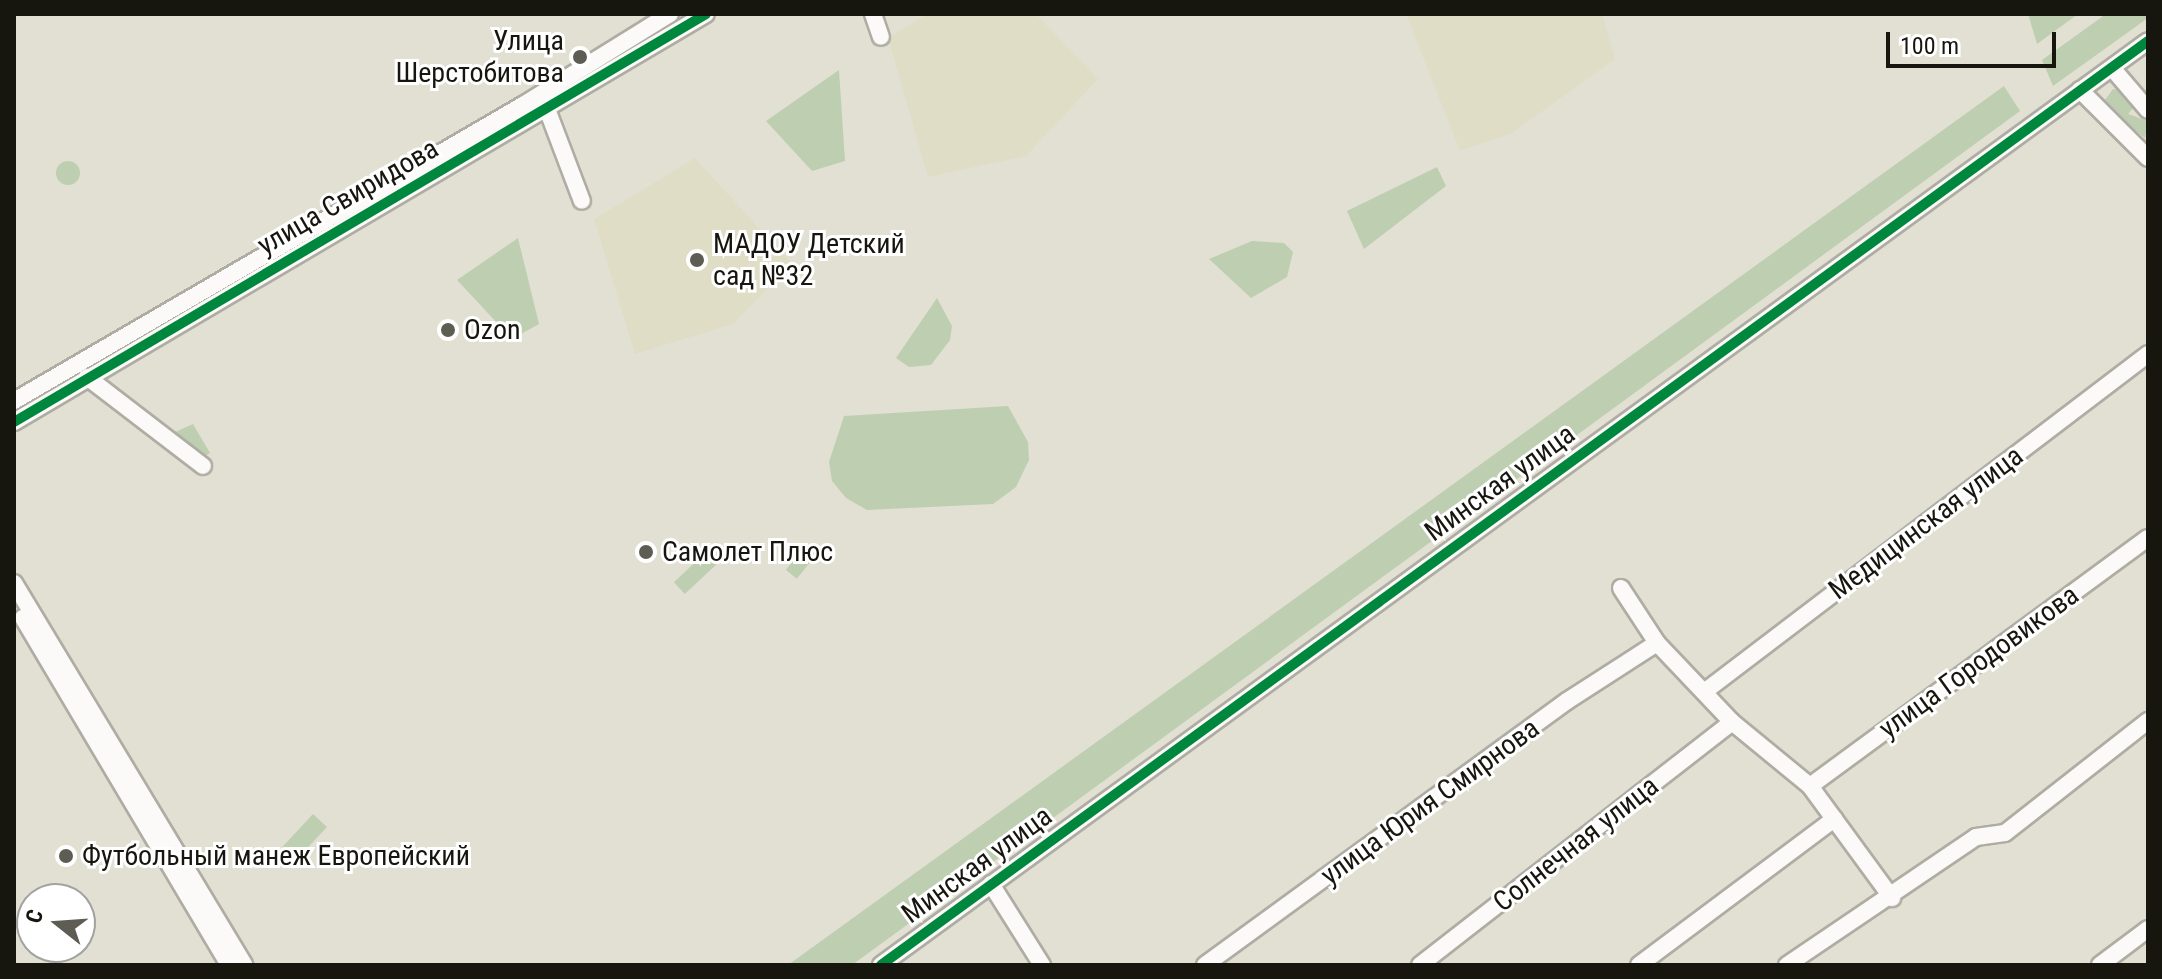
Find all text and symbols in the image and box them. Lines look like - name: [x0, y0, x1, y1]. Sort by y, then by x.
- scale bar: [1890, 16, 2060, 66]
- place label: Улица Шерстобитова: [395, 24, 564, 90]
- text: 100 m: [1900, 32, 1959, 60]
- marker: Улица Шерстобитова: [571, 48, 589, 66]
- street label: улица Свиридова: [252, 132, 444, 262]
- place label: МАДОУ Детский сад №32: [713, 227, 905, 293]
- marker: МАДОУ Детский сад №32: [688, 251, 706, 269]
- place label: Ozon: [464, 313, 521, 347]
- marker: Ozon: [439, 321, 457, 339]
- street label: Минская улица: [1418, 417, 1582, 549]
- street label: Медицинская улица: [1822, 439, 2030, 607]
- place label: Самолет Плюс: [662, 535, 833, 569]
- marker: Самолет Плюс: [637, 543, 655, 561]
- street label: улица Городовикова: [1873, 578, 2085, 746]
- street label: улица Юрия Смирнова: [1314, 712, 1546, 892]
- street label: Солнечная улица: [1487, 769, 1665, 919]
- street label: Минская улица: [895, 799, 1059, 931]
- place label: Футбольный манеж Европейский: [82, 839, 470, 873]
- marker: Футбольный манеж Европейский: [57, 847, 75, 865]
- north arrow: [16, 883, 96, 963]
- text: С: [21, 907, 48, 926]

